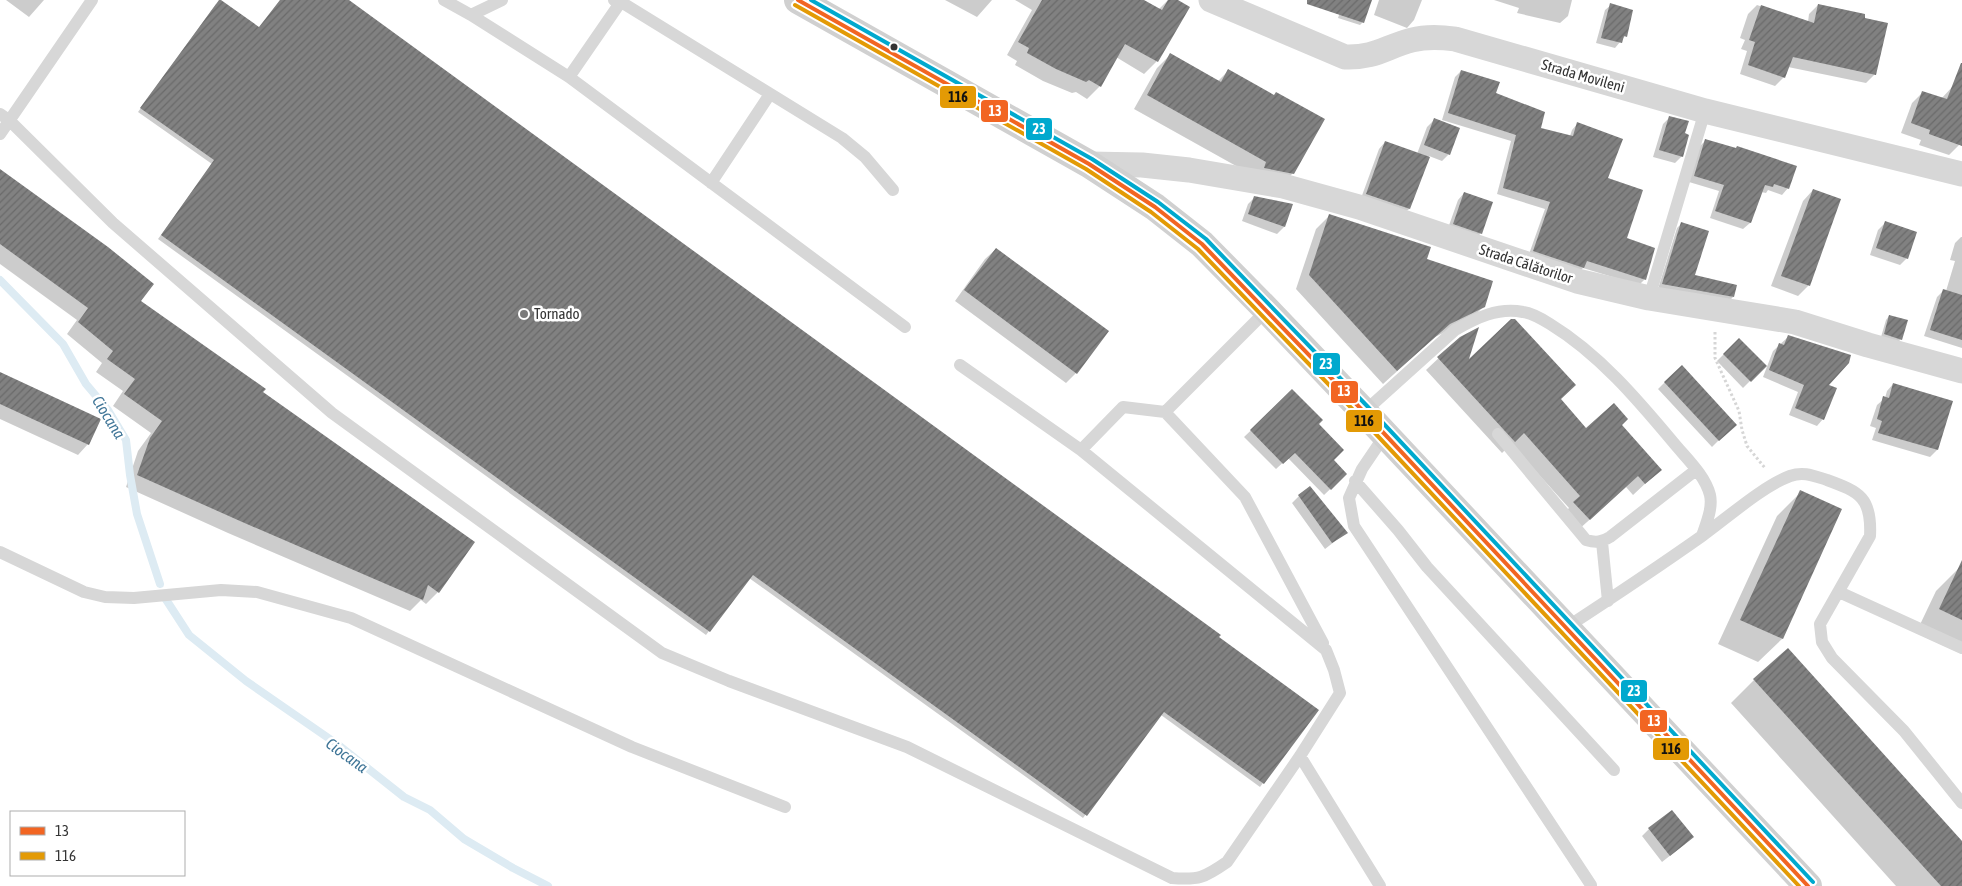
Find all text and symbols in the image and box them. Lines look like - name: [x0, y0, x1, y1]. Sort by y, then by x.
- unlabelled marker: [889, 42, 899, 52]
- street label: Strada Movileni: [1540, 56, 1627, 96]
- line badge: 116: [939, 85, 977, 109]
- text: 116: [948, 89, 968, 105]
- line badge: 13: [980, 99, 1009, 123]
- text: 13: [988, 103, 1002, 119]
- line badge: 23: [1025, 117, 1053, 141]
- text: 23: [1032, 121, 1046, 137]
- street label: Strada Călătorilor: [1477, 240, 1575, 287]
- place label: Tornado: [534, 305, 580, 322]
- marker: Tornado: [518, 308, 530, 320]
- line badge: 23: [1312, 352, 1341, 376]
- text: 23: [1319, 356, 1333, 372]
- line badge: 13: [1330, 380, 1359, 404]
- text: 13: [1337, 383, 1351, 399]
- water label: Ciocana: [89, 392, 129, 442]
- line badge: 116: [1345, 409, 1383, 433]
- text: 116: [1354, 413, 1374, 429]
- line badge: 23: [1620, 679, 1648, 703]
- text: 23: [1627, 683, 1641, 699]
- line badge: 13: [1639, 709, 1668, 733]
- text: 13: [1647, 713, 1661, 729]
- water label: Ciocana: [323, 734, 372, 776]
- line badge: 116: [1652, 737, 1690, 761]
- text: 116: [1661, 741, 1681, 757]
- legend: [10, 811, 185, 876]
- text: 13: [55, 822, 69, 839]
- text: 116: [55, 847, 76, 864]

